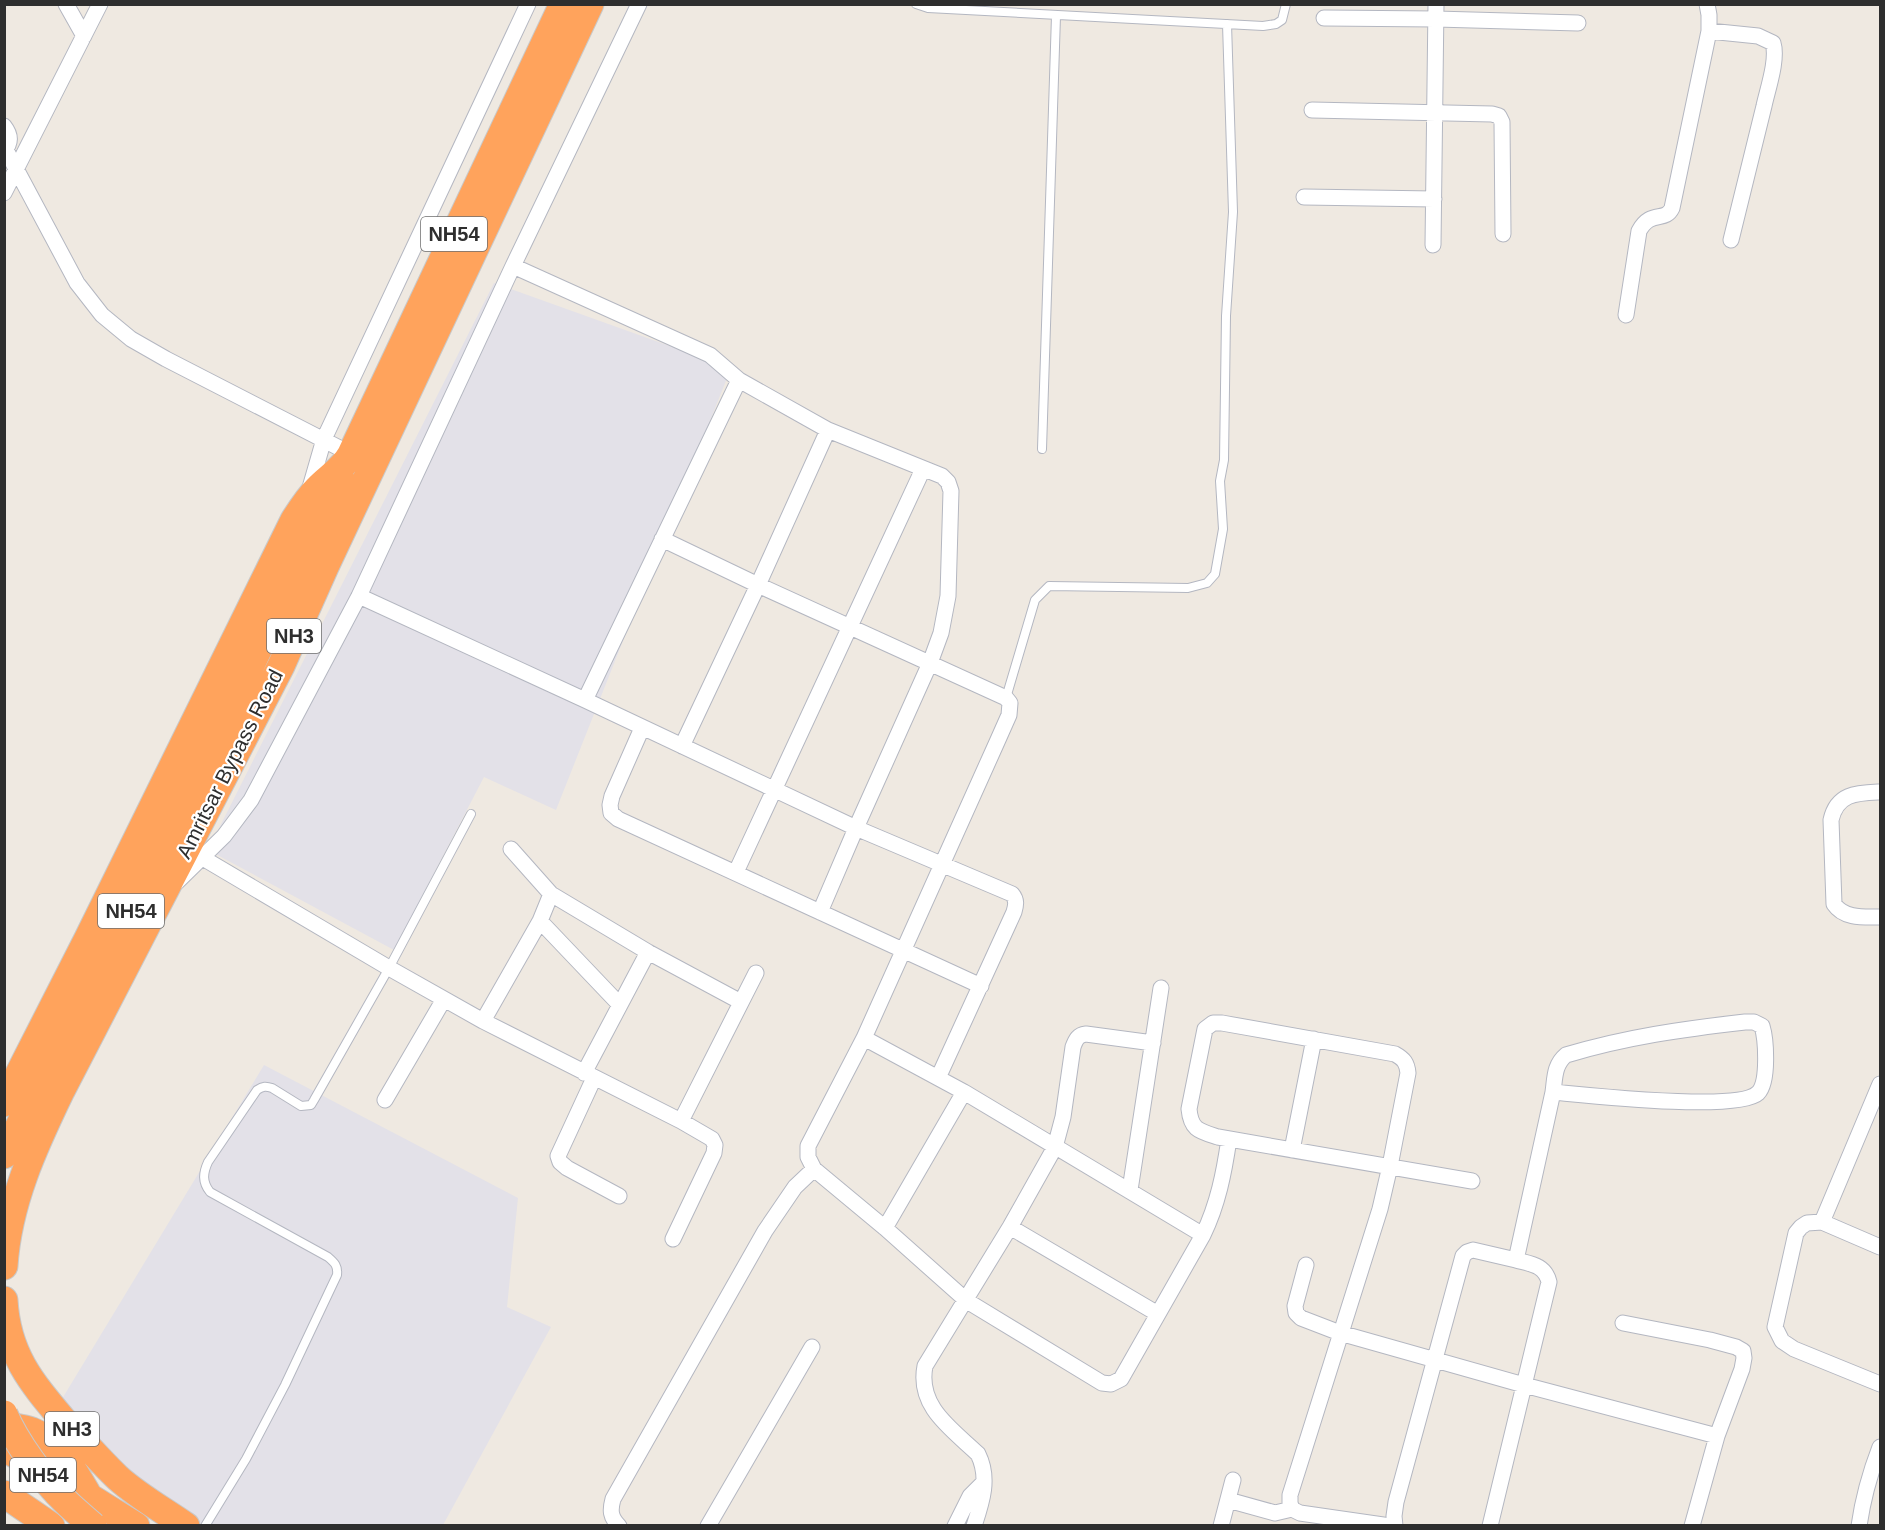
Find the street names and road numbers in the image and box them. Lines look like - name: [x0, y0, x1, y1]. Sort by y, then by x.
- road number: NH54: [421, 217, 487, 251]
- road number: NH3: [267, 619, 321, 653]
- street label: Amritsar Bypass Road: [172, 665, 287, 862]
- road number: NH54: [98, 894, 164, 928]
- road number: NH3: [45, 1412, 99, 1446]
- road number: NH54: [10, 1458, 76, 1492]

